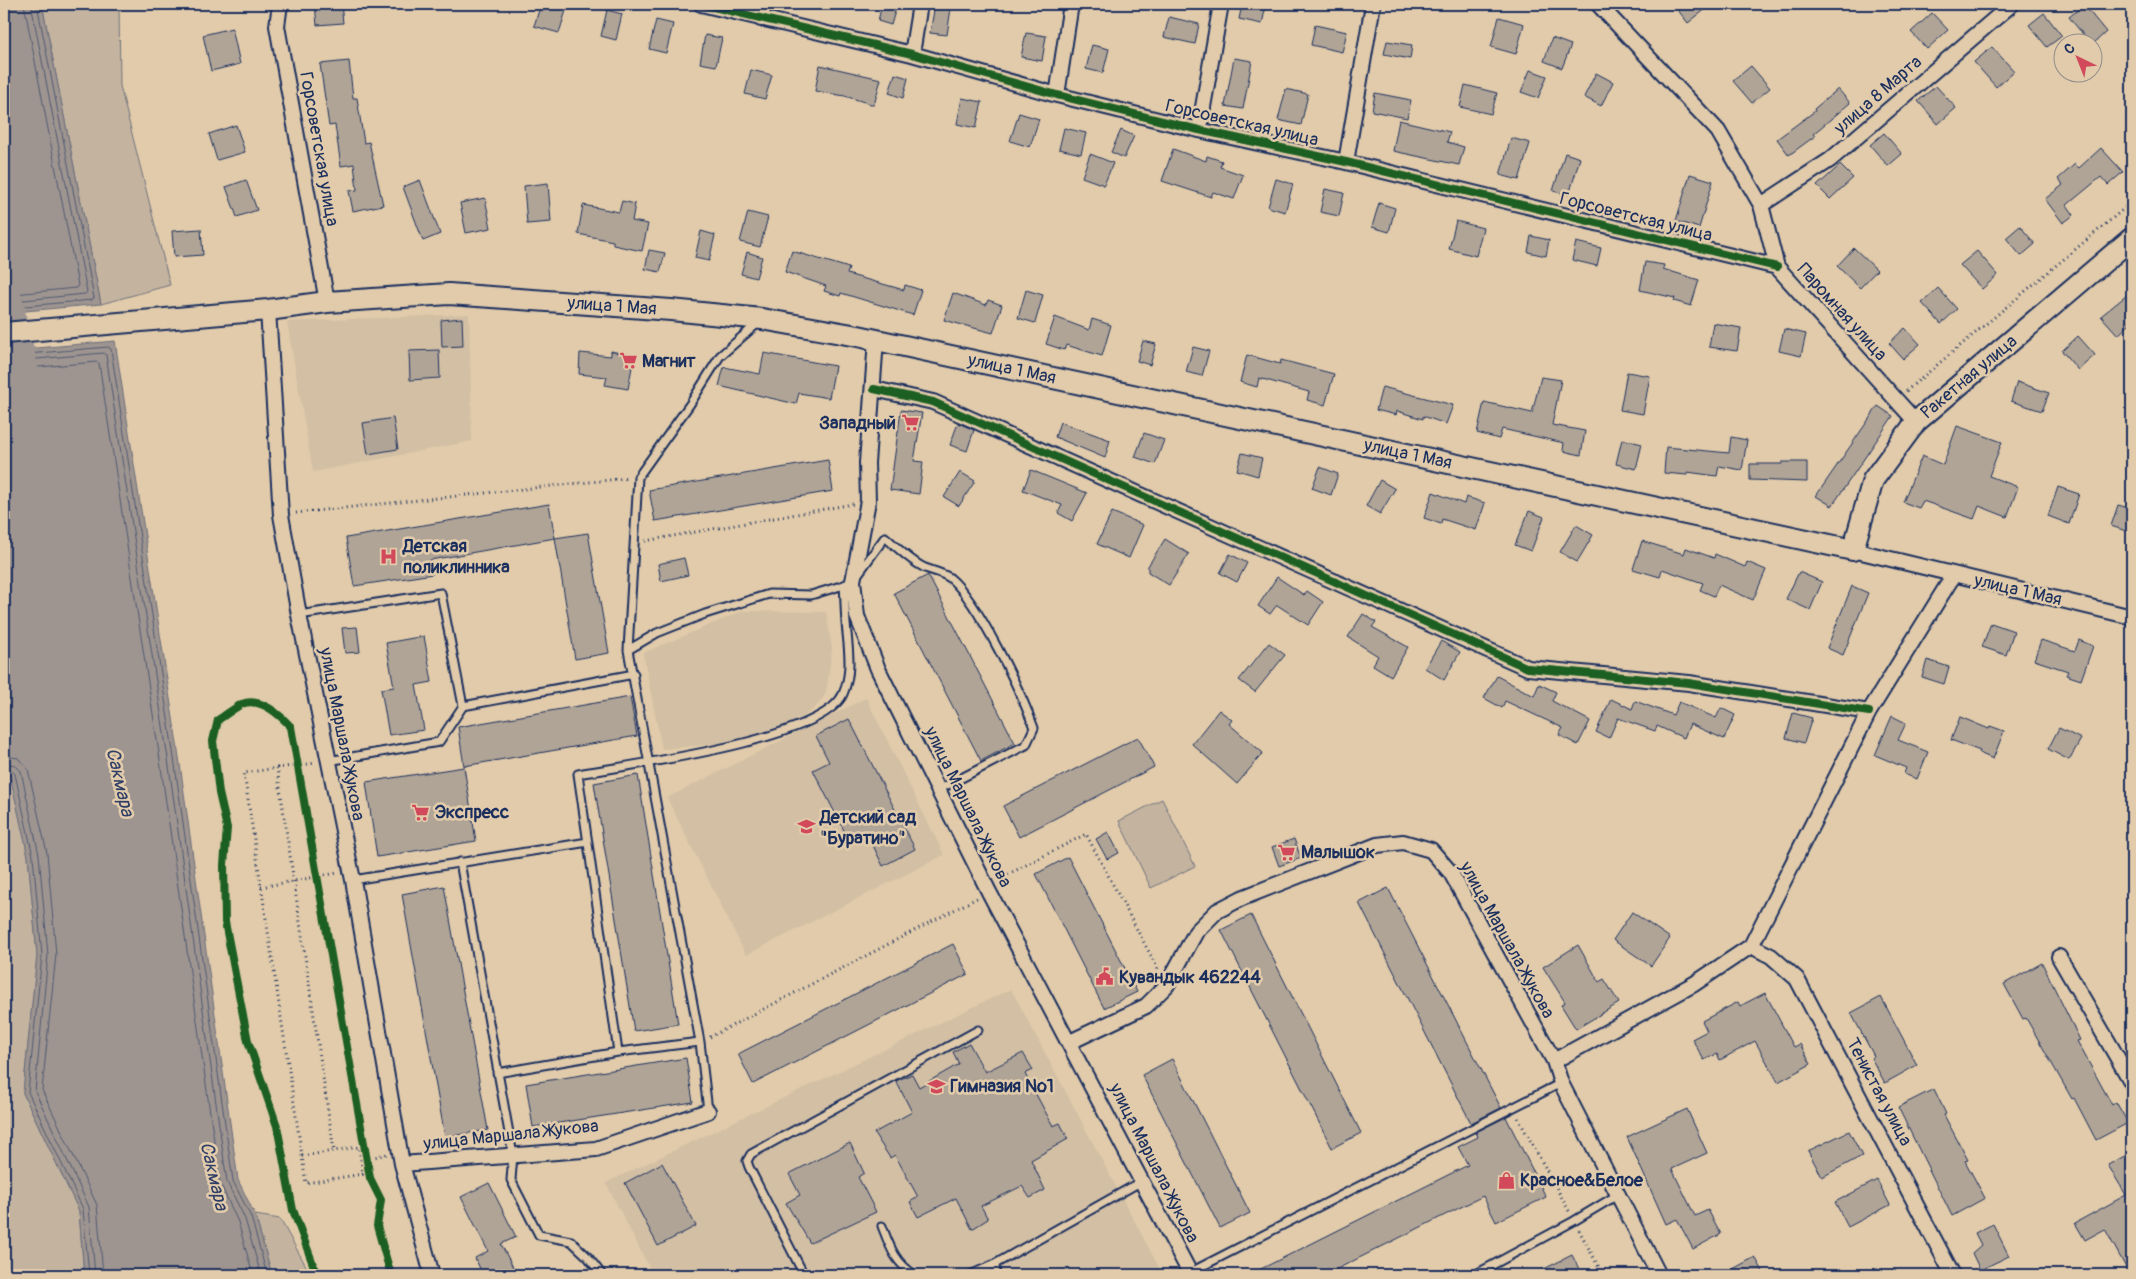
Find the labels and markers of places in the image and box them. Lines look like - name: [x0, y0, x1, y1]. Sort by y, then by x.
- place label: Магнит: [642, 350, 696, 373]
- supermarket icon: Магнит: [618, 351, 638, 371]
- place label: Западный: [819, 412, 896, 435]
- supermarket icon: Западный: [900, 413, 920, 433]
- place label: Детская поликлинника: [402, 535, 510, 579]
- hospital icon: Детская поликлинника: [379, 546, 399, 566]
- place label: Экспресс: [435, 801, 509, 824]
- supermarket icon: Экспресс: [411, 802, 431, 822]
- place label: Детский сад "Буратино": [819, 806, 916, 850]
- school or university icon: Детский сад "Буратино": [796, 817, 816, 837]
- place label: Малышок: [1301, 841, 1375, 864]
- supermarket icon: Малышок: [1277, 842, 1297, 862]
- place label: Кувандык 462244: [1119, 966, 1261, 989]
- public building icon: Кувандык 462244: [1095, 967, 1115, 987]
- place label: Гимназия №1: [950, 1075, 1054, 1098]
- school or university icon: Гимназия №1: [926, 1076, 946, 1096]
- place label: Красное&Белое: [1520, 1169, 1644, 1192]
- shop icon: Красное&Белое: [1496, 1170, 1516, 1190]

